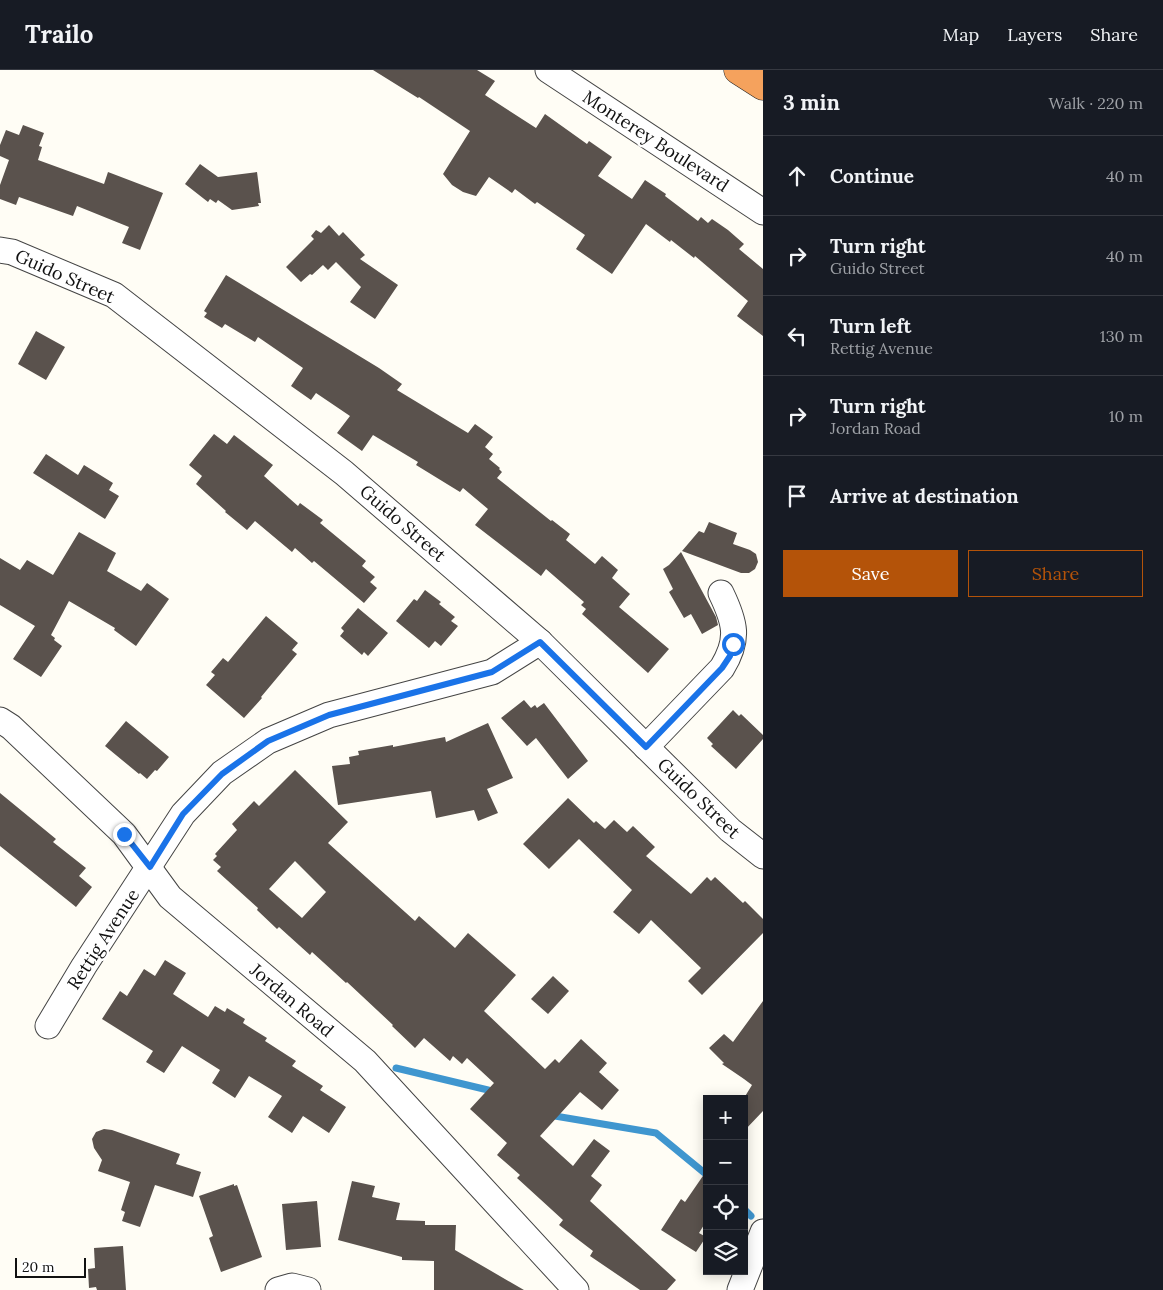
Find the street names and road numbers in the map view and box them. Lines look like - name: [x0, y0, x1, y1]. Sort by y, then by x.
- street label: Monterey Boulevard: [579, 85, 734, 197]
- street label: Guido Street: [12, 244, 118, 308]
- street label: Guido Street: [355, 479, 451, 567]
- street label: Guido Street: [653, 753, 745, 843]
- street label: Rettig Avenue: [62, 884, 144, 994]
- street label: Jordan Road: [245, 958, 339, 1042]

